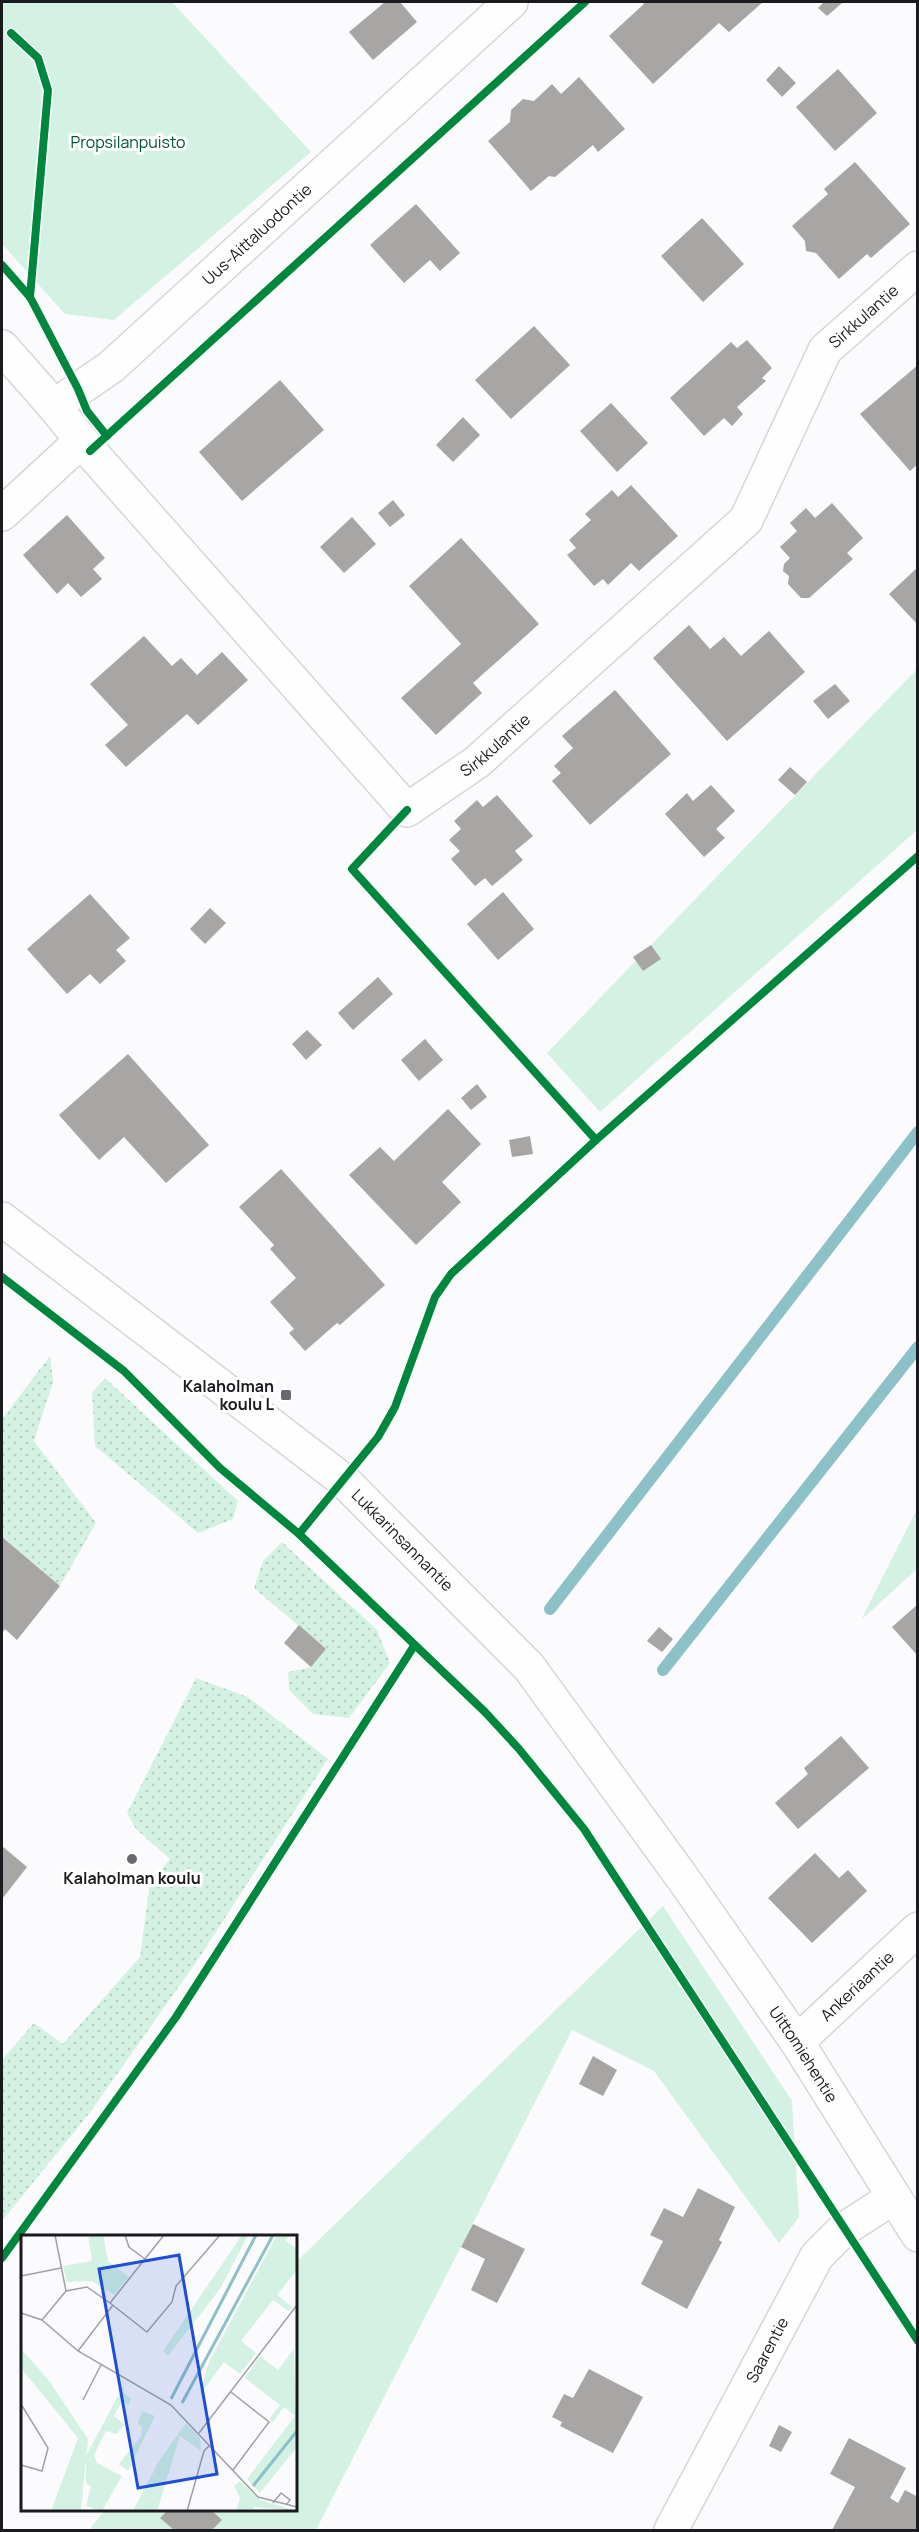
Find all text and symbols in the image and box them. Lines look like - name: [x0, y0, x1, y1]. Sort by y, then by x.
- park label: Propsilanpuisto: [70, 131, 186, 153]
- street label: Uus-Aittaluodontie: [197, 178, 316, 290]
- street label: Sirkkulantie: [824, 279, 903, 353]
- street label: Sirkkulantie: [455, 708, 535, 782]
- place label: Kalaholman koulu L: [183, 1375, 274, 1415]
- marker: Kalaholman koulu L: [279, 1388, 293, 1402]
- street label: Lukkarinsannantie: [347, 1484, 458, 1596]
- marker: Kalaholman koulu: [125, 1852, 139, 1866]
- place label: Kalaholman koulu: [63, 1867, 201, 1889]
- street label: Ankeriaantie: [815, 1946, 898, 2026]
- street label: Uittomiehentie: [764, 2002, 843, 2107]
- inset map: [21, 2235, 297, 2511]
- street label: Saarentie: [740, 2313, 793, 2387]

